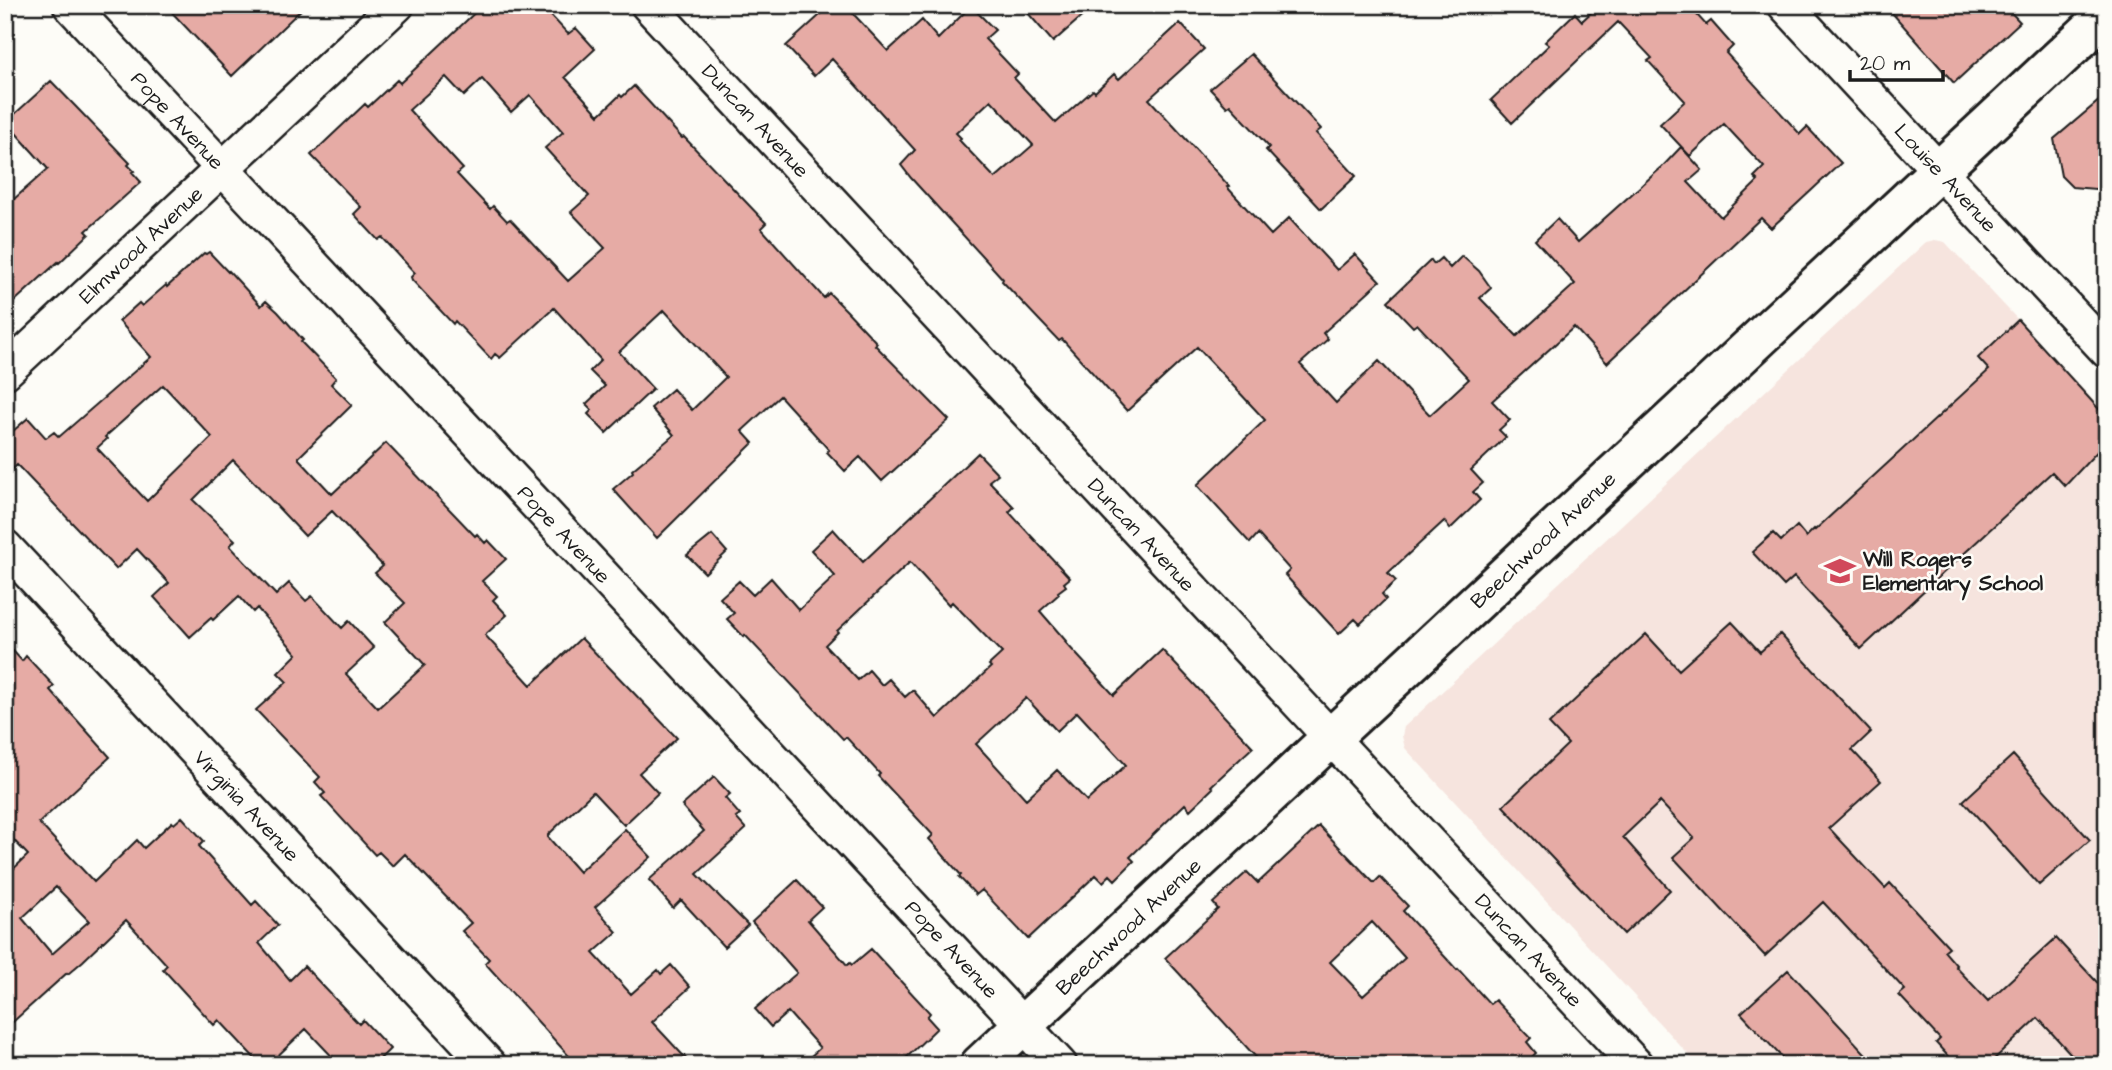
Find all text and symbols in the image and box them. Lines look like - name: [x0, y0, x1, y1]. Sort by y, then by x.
- scale bar: [1850, 38, 1942, 82]
- text: 20 m: [1860, 49, 1911, 78]
- street label: Duncan Avenue: [695, 57, 816, 184]
- street label: Pope Avenue: [125, 65, 231, 176]
- street label: Louise Avenue: [1888, 117, 2004, 238]
- street label: Elmwood Avenue: [72, 180, 209, 310]
- street label: Beechwood Avenue: [1464, 465, 1622, 615]
- street label: Duncan Avenue: [1081, 471, 1202, 598]
- street label: Pope Avenue: [511, 479, 617, 590]
- place label: Will Rogers Elementary School: [1862, 545, 2044, 601]
- school or university icon: Will Rogers Elementary School: [1823, 554, 1857, 588]
- street label: Virginia Avenue: [187, 744, 306, 868]
- street label: Beechwood Avenue: [1049, 851, 1208, 1002]
- street label: Duncan Avenue: [1469, 887, 1589, 1013]
- street label: Pope Avenue: [899, 894, 1005, 1005]

